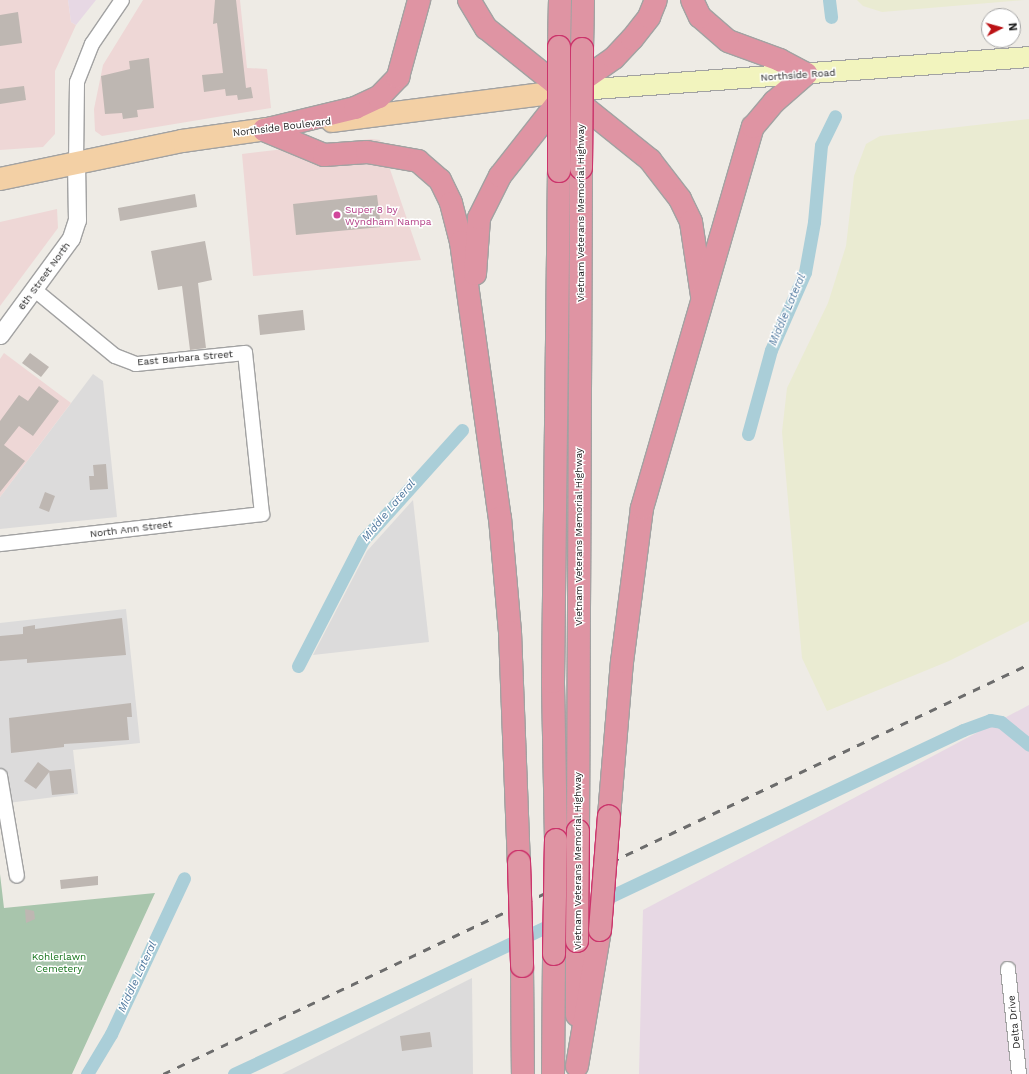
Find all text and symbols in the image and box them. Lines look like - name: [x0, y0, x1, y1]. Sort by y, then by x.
- north arrow: [981, 8, 1021, 48]
- text: N: [1006, 22, 1019, 32]
- street label: Northside Road: [760, 66, 836, 84]
- street label: Northside Boulevard: [232, 115, 332, 139]
- street label: Vietnam Veterans Memorial Highway: [575, 124, 587, 302]
- place label: Super 8 by Wyndham Nampa: [345, 203, 431, 226]
- marker: Super 8 by Wyndham Nampa: [332, 210, 342, 220]
- street label: 6th Street North: [15, 240, 73, 312]
- water label: Middle Lateral: [767, 272, 809, 348]
- street label: East Barbara Street: [137, 348, 233, 368]
- street label: Vietnam Veterans Memorial Highway: [573, 448, 585, 626]
- water label: Middle Lateral: [359, 477, 419, 545]
- street label: North Ann Street: [89, 518, 173, 540]
- street label: Vietnam Veterans Memorial Highway: [572, 772, 584, 950]
- water label: Middle Lateral: [116, 939, 160, 1015]
- park label: Kohlerlawn Cemetery: [32, 950, 86, 974]
- street label: Delta Drive: [1005, 995, 1023, 1049]

